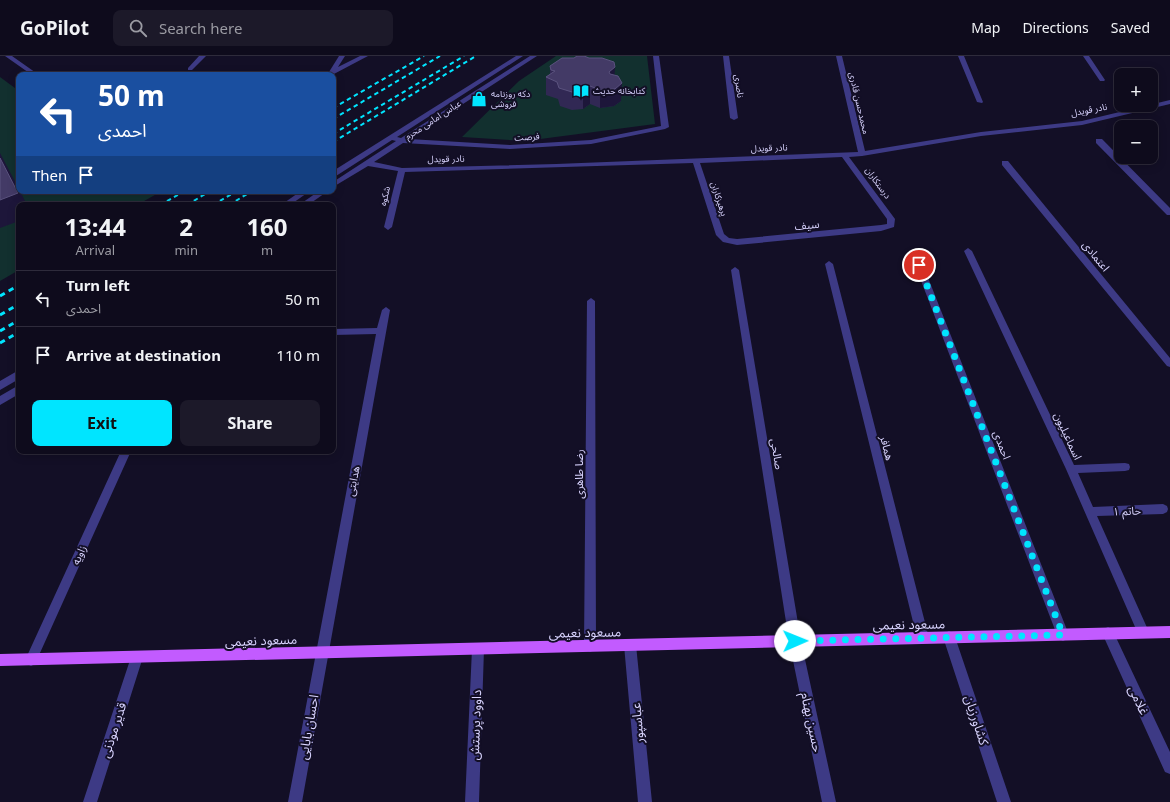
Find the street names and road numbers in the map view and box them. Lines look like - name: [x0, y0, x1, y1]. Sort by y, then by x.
- street label: محمدحسن قادری: [846, 71, 873, 135]
- street label: ناصری: [731, 73, 748, 99]
- street label: عباس امامی محرم: [402, 96, 464, 143]
- street label: نادر قویدل: [1070, 100, 1108, 119]
- street label: فرصت: [514, 129, 540, 144]
- street label: نادر قویدل: [750, 140, 788, 155]
- street label: نادر قویدل: [427, 152, 465, 165]
- street label: درستکاران: [862, 164, 894, 201]
- street label: پرهیزکاران: [708, 180, 731, 218]
- street label: شکوه: [376, 185, 393, 207]
- street label: سیف: [794, 216, 820, 233]
- street label: اعتمادی: [1079, 237, 1113, 274]
- street label: اسماعیلیون: [1051, 410, 1086, 462]
- street label: احمدی: [990, 428, 1015, 461]
- street label: همافر: [877, 433, 898, 462]
- street label: صالحی: [768, 437, 787, 471]
- street label: رضا طاهری: [571, 449, 586, 499]
- street label: هدایتی: [342, 465, 363, 497]
- street label: حاتم ۱: [1113, 502, 1142, 520]
- street label: زاویه: [68, 543, 89, 567]
- street label: مسعود نعیمی: [873, 614, 946, 634]
- street label: مسعود نعیمی: [549, 622, 622, 642]
- street label: مسعود نعیمی: [224, 630, 298, 650]
- street label: غلامی: [1124, 682, 1154, 718]
- street label: داوود پرستش: [465, 689, 486, 761]
- street label: حسین بهنام: [796, 690, 827, 754]
- street label: احسان بابایی: [293, 693, 323, 761]
- street label: کشاورزیان: [960, 693, 994, 748]
- street label: قدیر موذنی: [96, 700, 130, 760]
- street label: عباسپور: [626, 701, 649, 745]

